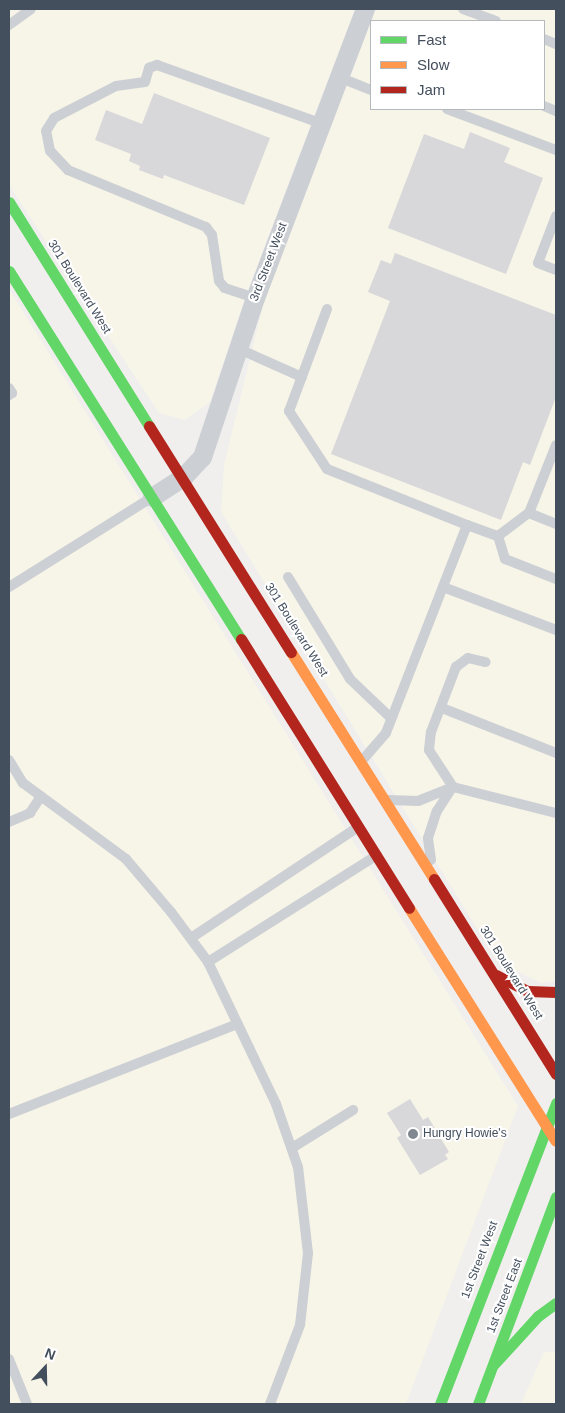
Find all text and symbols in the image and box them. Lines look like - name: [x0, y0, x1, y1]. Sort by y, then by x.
- legend: [370, 20, 545, 110]
- text: Fast: [417, 31, 446, 48]
- text: Slow: [417, 56, 450, 73]
- text: Jam: [417, 81, 445, 98]
- street label: 3rd Street West: [247, 221, 291, 303]
- street label: 301 Boulevard West: [44, 237, 114, 337]
- street label: 301 Boulevard West: [261, 580, 331, 680]
- street label: 301 Boulevard West: [476, 923, 546, 1023]
- place label: Hungry Howie's: [423, 1127, 507, 1141]
- marker: Hungry Howie's: [407, 1128, 419, 1140]
- street label: 1st Street West: [459, 1219, 501, 1301]
- street label: 1st Street East: [484, 1257, 526, 1335]
- north arrow: [20, 1343, 70, 1393]
- text: N: [43, 1345, 58, 1363]

